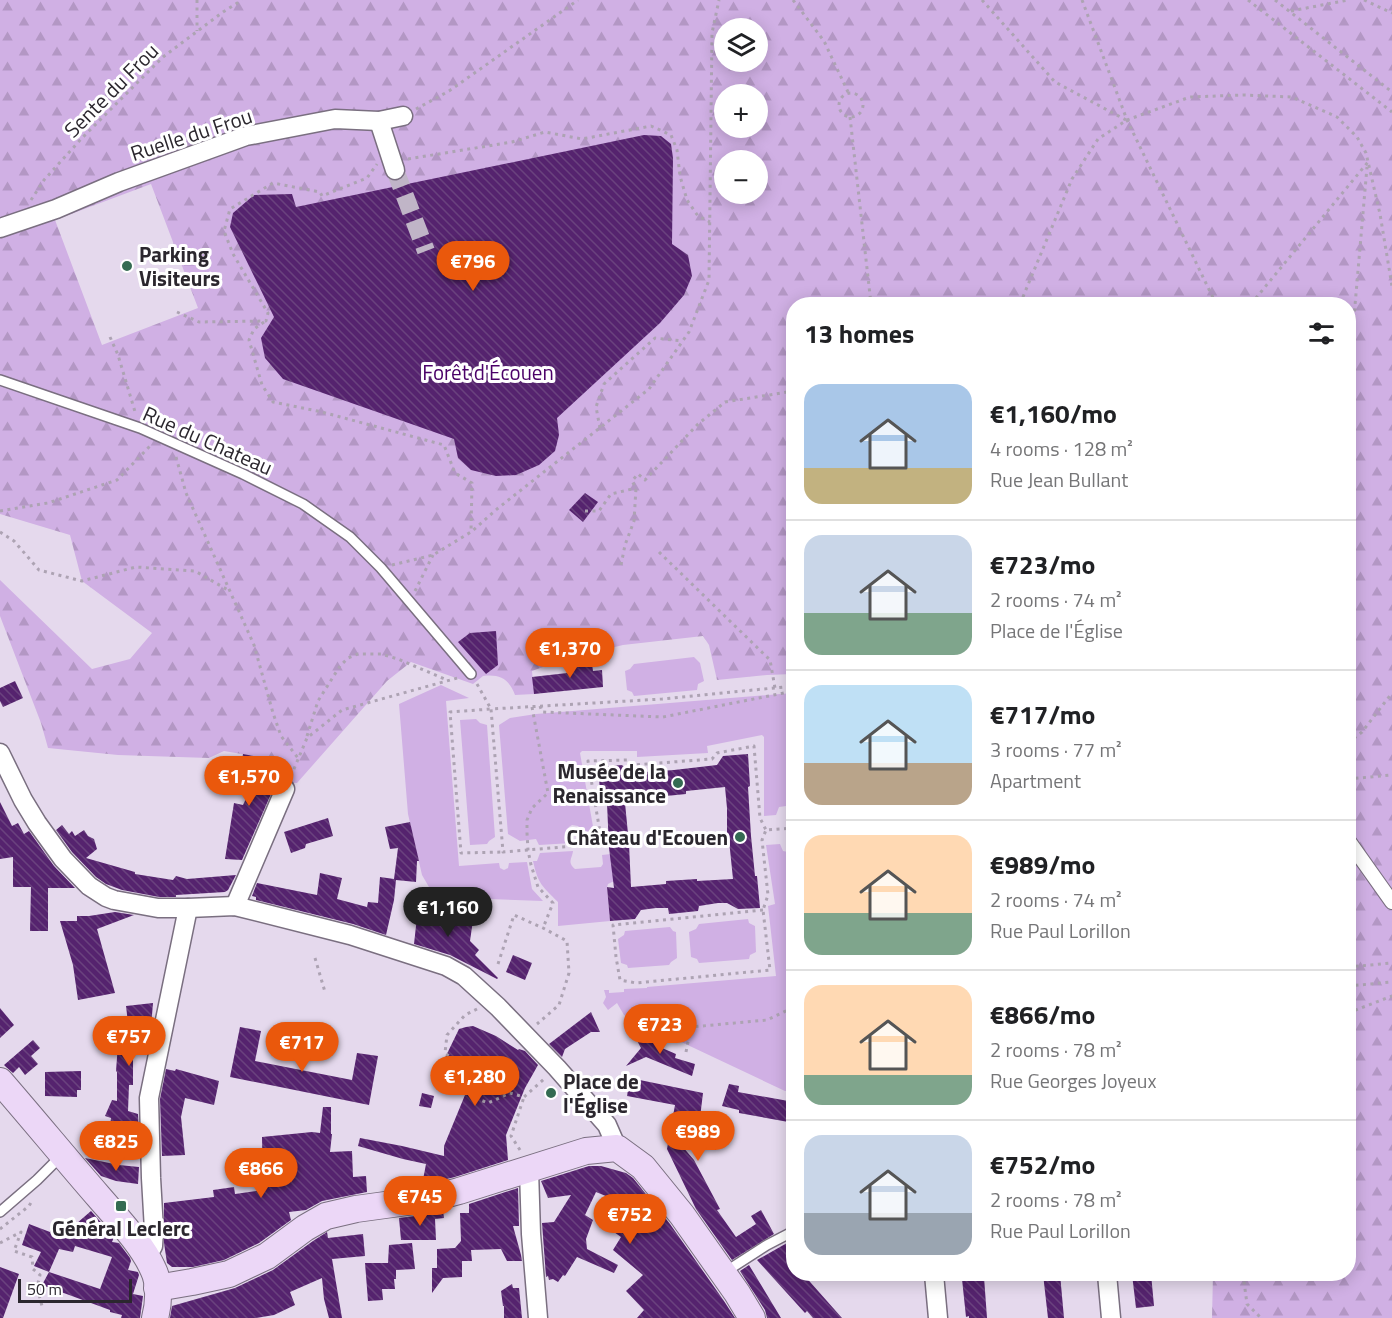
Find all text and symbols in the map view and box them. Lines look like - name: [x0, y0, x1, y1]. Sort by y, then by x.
- map controls: [714, 18, 768, 204]
- button: layers: [714, 18, 768, 72]
- street label: Sente du Frou: [56, 35, 166, 145]
- button: +: [714, 84, 768, 138]
- street label: Ruelle du Frou: [126, 99, 256, 169]
- button: −: [714, 150, 768, 204]
- place label: Parking Visiteurs: [139, 238, 220, 294]
- pin: €796: [437, 241, 509, 292]
- text: €796: [451, 245, 495, 276]
- marker: Parking Visiteurs: [120, 259, 134, 273]
- text: 13 homes: [804, 314, 914, 353]
- icon: filters: [1305, 317, 1338, 350]
- park label: Forêt d'Écouen: [422, 356, 554, 388]
- text: €1,160/mo: [990, 394, 1117, 433]
- street label: Rue du Chateau: [138, 397, 278, 483]
- icon: home: [852, 408, 924, 480]
- text: 4 rooms · 128 m²: [990, 433, 1133, 464]
- text: Rue Jean Bullant: [990, 464, 1128, 495]
- text: €723/mo: [990, 545, 1095, 584]
- icon: home: [852, 559, 924, 631]
- text: 2 rooms · 74 m²: [990, 584, 1122, 615]
- text: Place de l'Église: [990, 615, 1123, 646]
- pin: €1,370: [521, 628, 619, 679]
- text: €1,370: [539, 632, 601, 663]
- text: €717/mo: [990, 695, 1095, 734]
- icon: home: [852, 709, 924, 781]
- text: 3 rooms · 77 m²: [990, 734, 1122, 765]
- place label: Musée de la Renaissance: [553, 755, 666, 811]
- pin: €1,570: [200, 756, 298, 807]
- text: €1,570: [218, 760, 280, 791]
- text: Apartment: [990, 765, 1081, 796]
- marker: Musée de la Renaissance: [671, 776, 685, 790]
- place label: Château d'Ecouen: [566, 821, 728, 853]
- marker: Château d'Ecouen: [733, 830, 747, 844]
- text: €989/mo: [990, 845, 1095, 884]
- icon: home: [852, 859, 924, 931]
- text: 2 rooms · 74 m²: [990, 884, 1122, 915]
- pin: €1,160: [399, 887, 497, 938]
- text: €1,160: [417, 891, 479, 922]
- text: Rue Paul Lorillon: [990, 915, 1131, 946]
- text: €866/mo: [990, 995, 1095, 1034]
- pin: €723: [624, 1004, 696, 1055]
- text: €723: [638, 1008, 682, 1039]
- icon: home: [852, 1009, 924, 1081]
- pin: €757: [93, 1016, 165, 1067]
- text: €757: [107, 1020, 151, 1051]
- pin: €717: [266, 1022, 338, 1073]
- text: €717: [280, 1026, 324, 1057]
- text: 2 rooms · 78 m²: [990, 1034, 1122, 1065]
- pin: €1,280: [426, 1056, 524, 1107]
- text: €1,280: [444, 1060, 506, 1091]
- place label: Place de l'Église: [563, 1065, 639, 1121]
- text: Rue Georges Joyeux: [990, 1065, 1157, 1096]
- marker: Place de l'Église: [544, 1086, 558, 1100]
- pin: €989: [662, 1111, 734, 1162]
- text: €989: [676, 1115, 720, 1146]
- pin: €825: [80, 1121, 152, 1172]
- text: €825: [94, 1125, 138, 1156]
- text: €752/mo: [990, 1145, 1095, 1184]
- pin: €866: [225, 1148, 297, 1199]
- text: €866: [239, 1152, 283, 1183]
- icon: home: [852, 1159, 924, 1231]
- pin: €745: [384, 1176, 456, 1227]
- text: €745: [398, 1180, 442, 1211]
- text: 2 rooms · 78 m²: [990, 1184, 1122, 1215]
- pin: €752: [594, 1194, 666, 1245]
- text: €752: [608, 1198, 652, 1229]
- marker: Général Leclerc: [114, 1199, 128, 1213]
- place label: Général Leclerc: [52, 1212, 190, 1244]
- text: Rue Paul Lorillon: [990, 1215, 1131, 1246]
- scale bar: [18, 1276, 132, 1304]
- text: 50 m: [27, 1277, 62, 1301]

